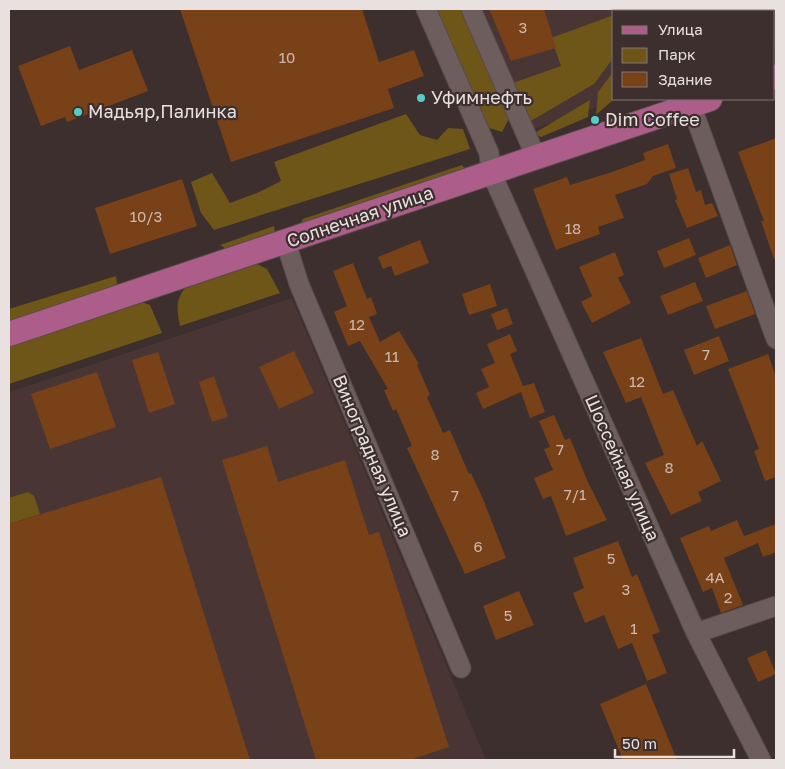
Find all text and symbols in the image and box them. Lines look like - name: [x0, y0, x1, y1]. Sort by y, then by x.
- legend: [612, 10, 775, 100]
- house number: 3: [519, 18, 527, 36]
- text: Улица: [658, 20, 703, 38]
- text: Парк: [658, 45, 696, 63]
- house number: 10: [279, 48, 295, 66]
- text: Здание: [658, 70, 712, 88]
- place label: Уфимнефть: [431, 86, 532, 108]
- marker: Уфимнефть: [415, 92, 427, 104]
- place label: Мадьяр,Палинка: [88, 100, 237, 122]
- marker: Мадьяр,Палинка: [72, 106, 84, 118]
- place label: Dim Coffee: [605, 108, 700, 130]
- marker: Dim Coffee: [589, 114, 601, 126]
- street label: Солнечная улица: [284, 181, 436, 251]
- house number: 10/3: [130, 207, 162, 225]
- house number: 18: [565, 219, 581, 237]
- house number: 12: [349, 315, 365, 333]
- house number: 7: [702, 345, 710, 363]
- house number: 11: [385, 347, 399, 365]
- street label: Виноградная улица: [329, 371, 417, 540]
- house number: 12: [629, 372, 645, 390]
- street label: Шоссейная улица: [581, 391, 665, 544]
- house number: 7: [556, 440, 564, 458]
- house number: 8: [430, 445, 440, 463]
- house number: 8: [664, 458, 674, 476]
- house number: 7/1: [564, 485, 586, 503]
- house number: 7: [451, 486, 459, 504]
- house number: 6: [473, 537, 483, 555]
- house number: 5: [607, 549, 615, 567]
- house number: 4А: [705, 568, 725, 586]
- house number: 3: [622, 580, 630, 598]
- house number: 2: [724, 588, 732, 606]
- house number: 5: [504, 606, 512, 624]
- house number: 1: [630, 619, 638, 637]
- scale bar: [615, 726, 734, 758]
- text: 50 m: [622, 734, 657, 752]

